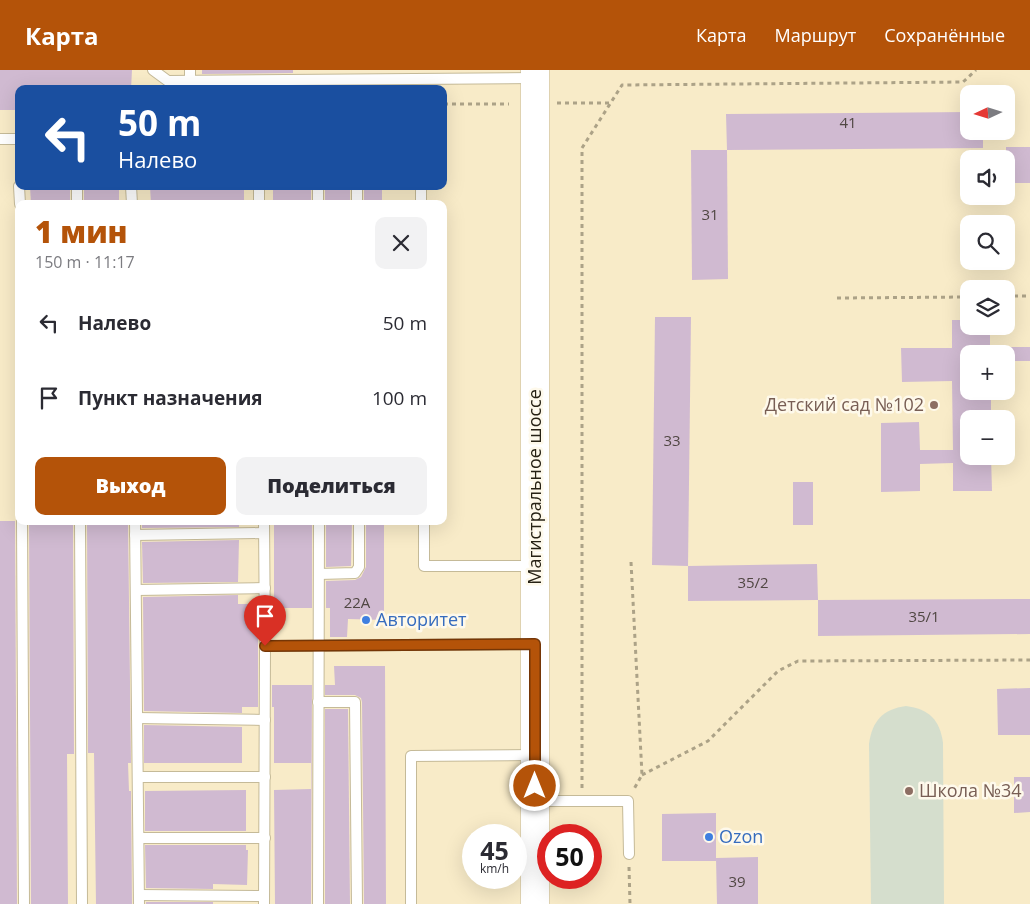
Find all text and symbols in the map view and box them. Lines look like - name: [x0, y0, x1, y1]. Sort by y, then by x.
- text: Карта: [25, 19, 99, 52]
- text: Карта: [696, 23, 746, 47]
- text: Маршрут: [774, 23, 856, 47]
- text: Сохранённые: [884, 23, 1005, 47]
- north arrow: [960, 85, 1015, 140]
- map controls: [960, 85, 1015, 465]
- text: 50 m: [118, 99, 201, 146]
- icon: left: [35, 105, 100, 170]
- house number: 41: [839, 112, 857, 132]
- text: Налево: [118, 144, 197, 174]
- button: sound: [960, 150, 1015, 205]
- house number: 31: [701, 204, 719, 224]
- text: 1 мин: [35, 211, 128, 252]
- button: search: [960, 215, 1015, 270]
- button: close: [375, 217, 427, 269]
- text: 150 m · 11:17: [35, 251, 135, 273]
- button: layers: [960, 280, 1015, 335]
- icon: left: [35, 309, 63, 337]
- text: Налево: [78, 310, 151, 336]
- text: 50 m: [383, 310, 427, 336]
- button: +: [960, 345, 1015, 400]
- icon: arrive: [35, 384, 63, 412]
- text: Пункт назначения: [78, 385, 263, 411]
- text: 100 m: [372, 385, 427, 411]
- street label: Магистральное шоссе: [522, 389, 546, 585]
- place label: Детский сад №102: [765, 392, 924, 416]
- marker: Детский сад №102: [928, 399, 940, 411]
- button: −: [960, 410, 1015, 465]
- house number: 33: [663, 430, 681, 450]
- button: Выход: [35, 457, 226, 515]
- button: Поделиться: [236, 457, 427, 515]
- house number: 35/2: [737, 572, 769, 592]
- house number: 22А: [344, 592, 371, 612]
- pin: [244, 595, 286, 646]
- icon: arrive: [251, 602, 279, 630]
- house number: 35/1: [908, 606, 940, 626]
- place label: Авторитет: [376, 607, 467, 631]
- marker: Авторитет: [360, 614, 372, 626]
- position arrow: [508, 759, 560, 811]
- place label: Школа №34: [919, 778, 1022, 802]
- marker: Школа №34: [903, 785, 915, 797]
- speed limit sign: 50: [537, 824, 602, 889]
- place label: Ozon: [719, 824, 763, 848]
- marker: Ozon: [703, 831, 715, 843]
- text: 45: [480, 833, 509, 867]
- text: km/h: [480, 860, 509, 877]
- house number: 39: [728, 871, 746, 891]

